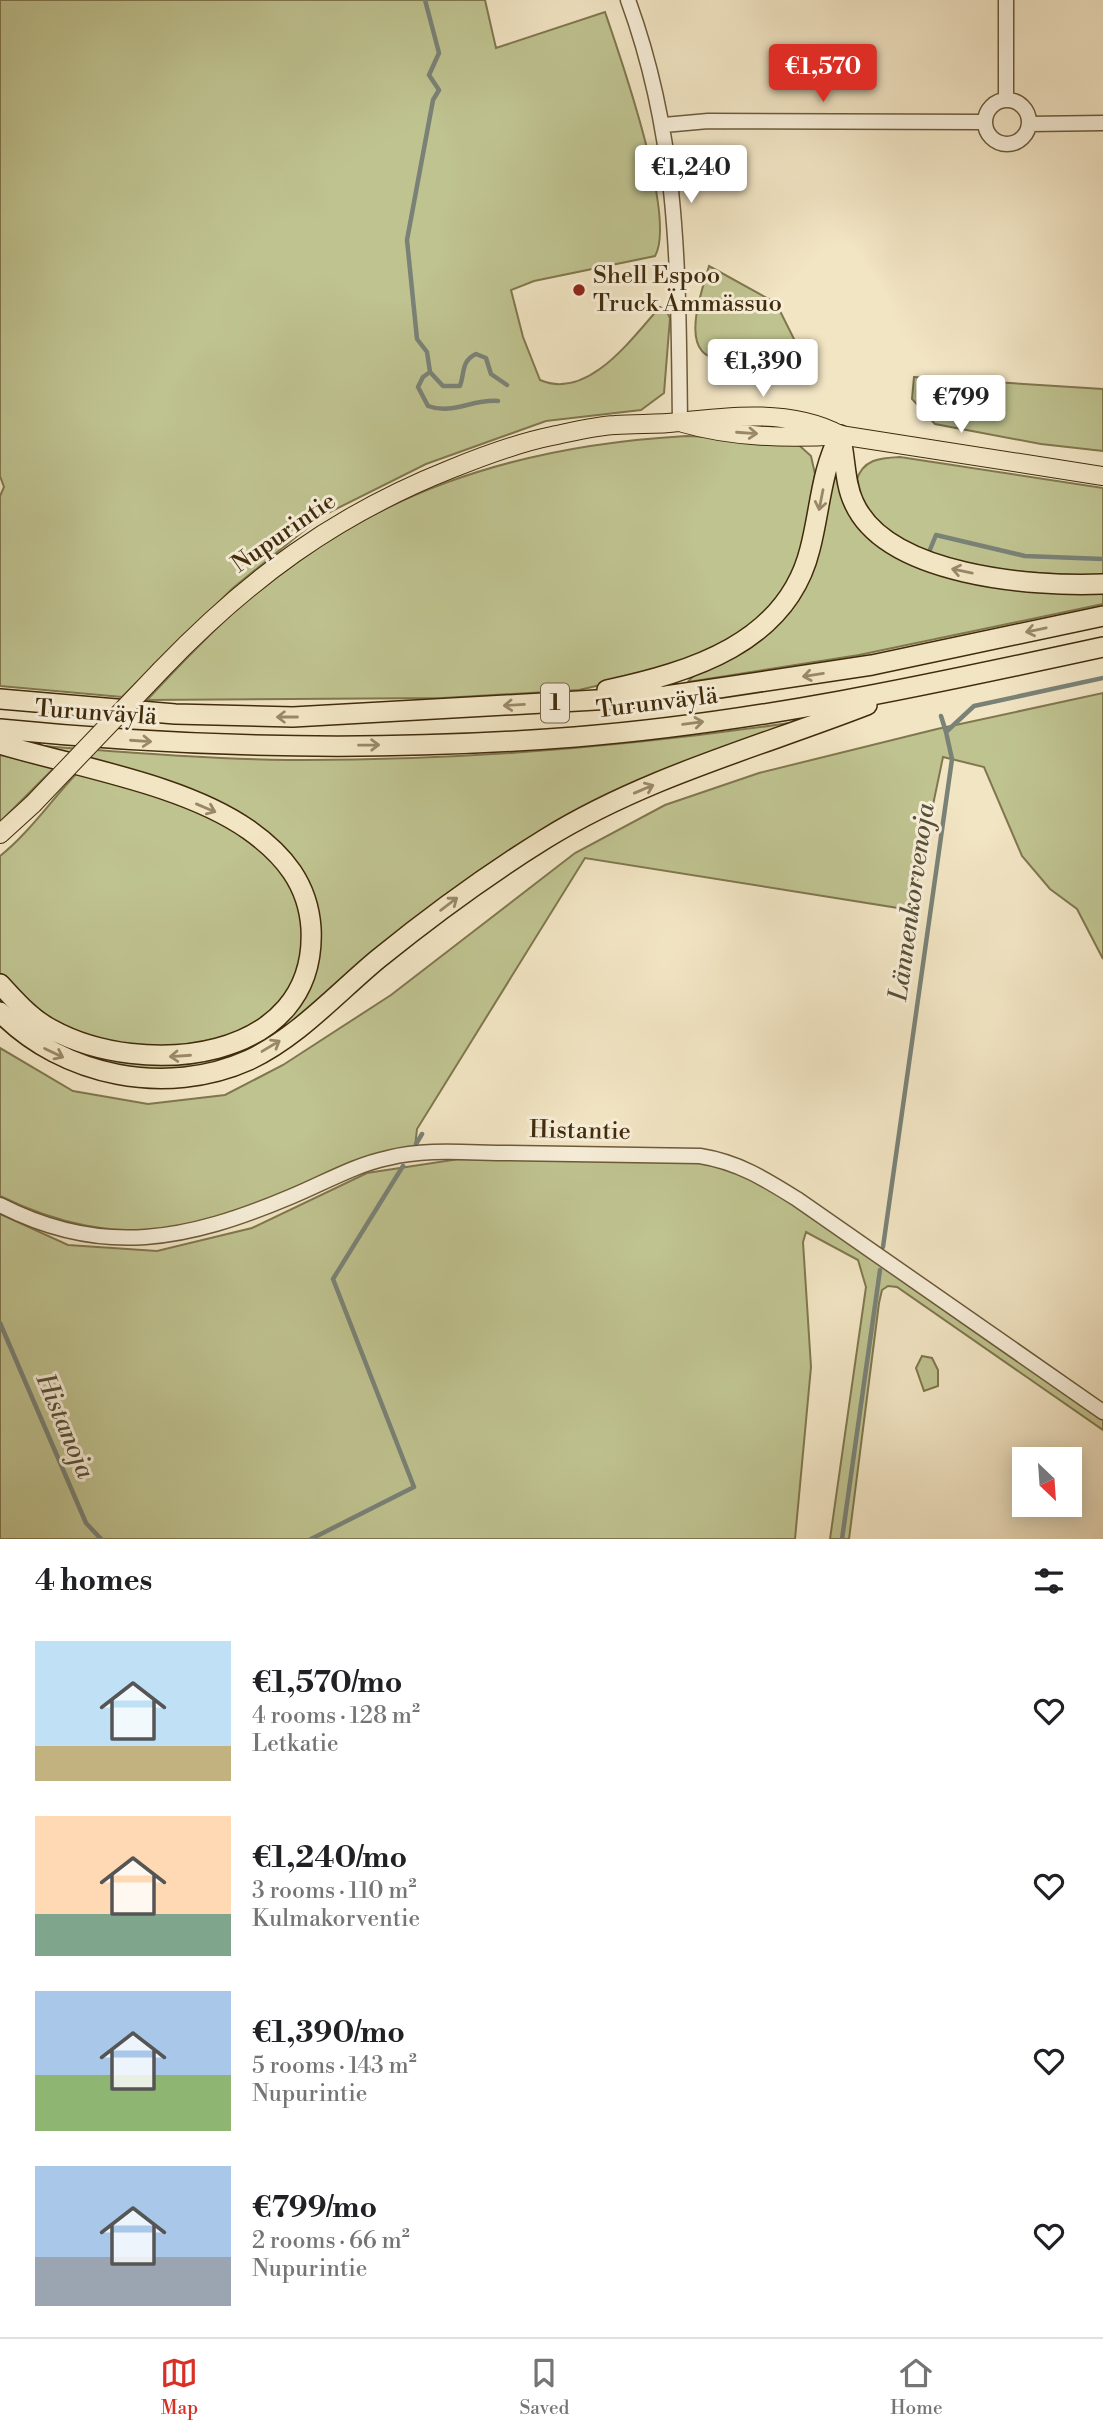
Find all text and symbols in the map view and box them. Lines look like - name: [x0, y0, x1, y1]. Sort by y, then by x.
- pin: €1,570: [766, 44, 880, 104]
- text: €1,570: [785, 53, 861, 81]
- pin: €1,240: [634, 146, 748, 205]
- text: €1,240: [651, 154, 731, 182]
- place label: Shell Espoo Truck Ämmässuo: [593, 261, 782, 319]
- marker: Shell Espoo Truck Ämmässuo: [571, 282, 587, 298]
- pin: €1,390: [706, 340, 820, 399]
- text: €1,390: [724, 348, 802, 376]
- pin: €799: [920, 376, 1002, 435]
- text: €799: [932, 384, 990, 412]
- one-way arrow: [735, 426, 758, 439]
- street label: Nupurintie: [226, 486, 342, 580]
- one-way arrow: [813, 488, 827, 511]
- one-way arrow: [951, 563, 974, 577]
- one-way arrow: [1025, 623, 1048, 637]
- one-way arrow: [802, 669, 825, 682]
- street label: Turunväylä: [595, 681, 720, 725]
- road number: 1: [541, 684, 569, 722]
- street label: Turunväylä: [34, 694, 159, 732]
- one-way arrow: [503, 699, 526, 712]
- one-way arrow: [276, 710, 299, 724]
- one-way arrow: [681, 717, 704, 730]
- one-way arrow: [129, 735, 152, 748]
- one-way arrow: [357, 739, 380, 752]
- one-way arrow: [633, 782, 654, 795]
- water label: Lännenkorvenoja: [882, 801, 942, 1004]
- one-way arrow: [195, 802, 216, 815]
- one-way arrow: [439, 897, 457, 912]
- one-way arrow: [261, 1039, 281, 1053]
- one-way arrow: [43, 1046, 64, 1060]
- one-way arrow: [169, 1050, 192, 1063]
- street label: Histantie: [529, 1115, 631, 1147]
- water label: Histanoja: [28, 1368, 102, 1484]
- north arrow: [1012, 1447, 1082, 1517]
- map controls: [1012, 1447, 1082, 1517]
- text: 4 homes: [35, 1562, 152, 1600]
- icon: filters: [1030, 1562, 1068, 1600]
- text: €1,570/mo: [252, 1664, 402, 1702]
- icon: home: [91, 1669, 175, 1753]
- icon: heart: [1030, 1692, 1068, 1730]
- text: 4 rooms · 128 m²: [252, 1702, 420, 1730]
- text: Letkatie: [252, 1730, 339, 1758]
- text: €1,240/mo: [252, 1839, 407, 1877]
- icon: home: [91, 1844, 175, 1928]
- icon: heart: [1030, 1867, 1068, 1905]
- text: 3 rooms · 110 m²: [252, 1877, 416, 1905]
- text: Kulmakorventie: [252, 1905, 420, 1933]
- text: €1,390/mo: [252, 2014, 405, 2052]
- icon: home: [91, 2019, 175, 2103]
- icon: heart: [1030, 2042, 1068, 2080]
- text: 5 rooms · 143 m²: [252, 2052, 417, 2080]
- text: Nupurintie: [252, 2080, 367, 2108]
- text: €799/mo: [252, 2189, 377, 2227]
- icon: home: [91, 2194, 175, 2278]
- icon: heart: [1030, 2217, 1068, 2255]
- text: 2 rooms · 66 m²: [252, 2227, 410, 2255]
- text: Nupurintie: [252, 2255, 367, 2283]
- tab: Map: [160, 2354, 198, 2420]
- tab: Saved: [519, 2354, 569, 2420]
- tab: Home: [890, 2354, 942, 2420]

